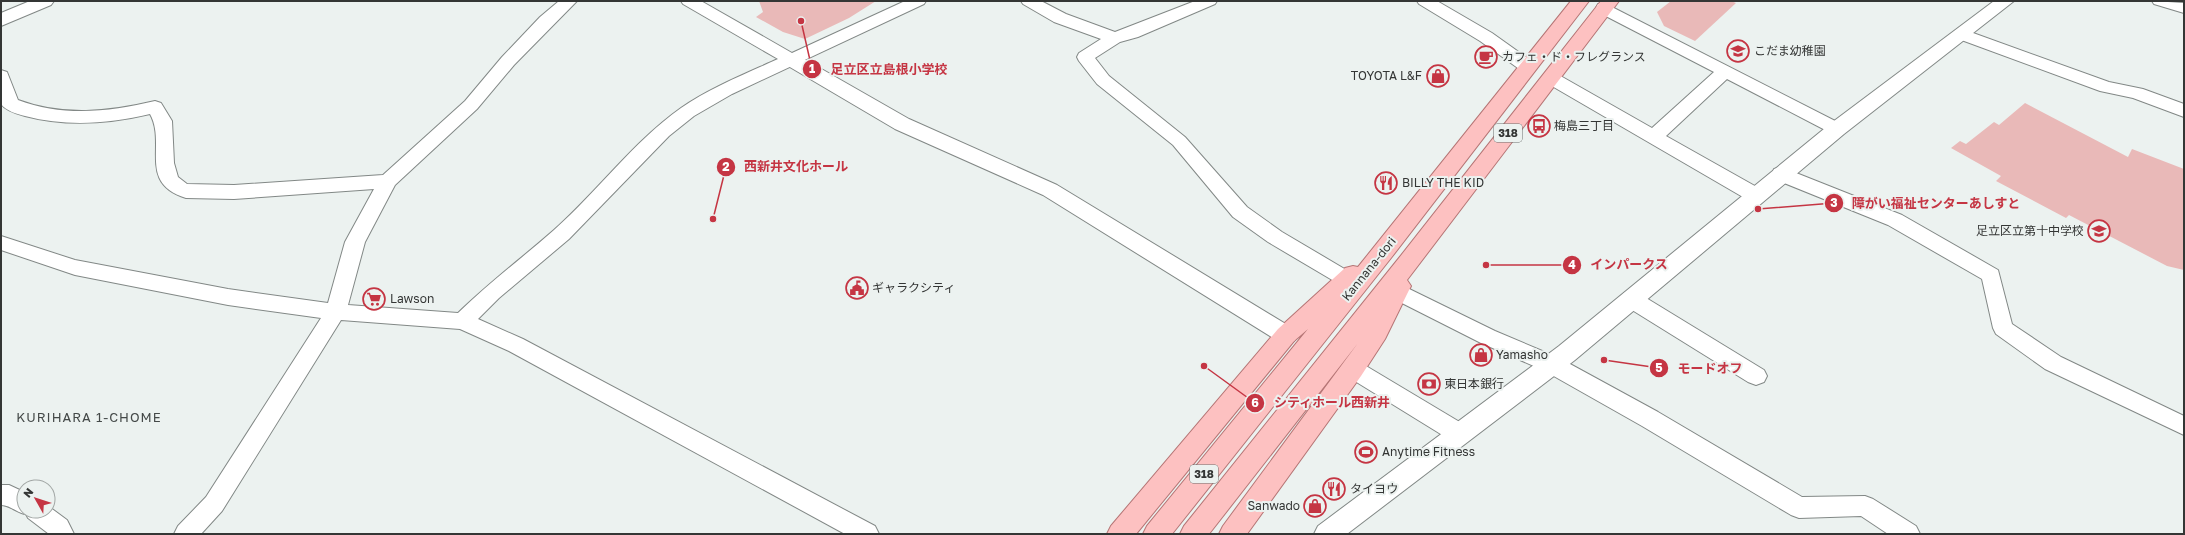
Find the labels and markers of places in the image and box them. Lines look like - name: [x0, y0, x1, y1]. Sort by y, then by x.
- school or university icon: こだま幼稚園: [1725, 38, 1751, 64]
- place label: こだま幼稚園: [1754, 43, 1826, 58]
- cafe icon: カフェ・ド・フレグランス: [1473, 44, 1499, 70]
- place label: カフェ・ド・フレグランス: [1502, 49, 1646, 64]
- callout: 足立区立島根小学校: [802, 56, 955, 81]
- shop icon: TOYOTA L&F: [1425, 63, 1451, 89]
- place label: TOYOTA L&F: [1351, 68, 1422, 83]
- bus stop icon: 梅島三丁目: [1526, 113, 1552, 139]
- place label: 梅島三丁目: [1554, 118, 1614, 133]
- callout: 西新井文化ホール: [716, 154, 856, 179]
- restaurant icon: BILLY THE KID: [1373, 170, 1399, 196]
- place label: BILLY THE KID: [1402, 175, 1484, 190]
- callout: 障がい福祉センターあしすと: [1824, 191, 2029, 216]
- school or university icon: 足立区立第十中学校: [2086, 218, 2112, 244]
- place label: 足立区立第十中学校: [1976, 223, 2084, 238]
- callout: インパークス: [1562, 252, 1676, 277]
- public building icon: ギャラクシティ: [844, 275, 870, 301]
- place label: ギャラクシティ: [872, 280, 955, 295]
- supermarket icon: Lawson: [361, 286, 387, 312]
- place label: Lawson: [390, 291, 434, 306]
- shop icon: Yamasho: [1468, 342, 1494, 368]
- place label: Yamasho: [1496, 347, 1548, 362]
- callout: モードオフ: [1649, 356, 1750, 381]
- bank icon: 東日本銀行: [1416, 371, 1442, 397]
- place label: 東日本銀行: [1444, 376, 1504, 391]
- callout: シティホール西新井: [1245, 390, 1398, 415]
- sports icon: Anytime Fitness: [1353, 439, 1379, 465]
- place label: Anytime Fitness: [1382, 444, 1475, 459]
- restaurant icon: タイヨウ: [1321, 476, 1347, 502]
- place label: タイヨウ: [1350, 481, 1398, 496]
- shop icon: Sanwado: [1302, 493, 1328, 519]
- place label: Sanwado: [1247, 498, 1300, 513]

